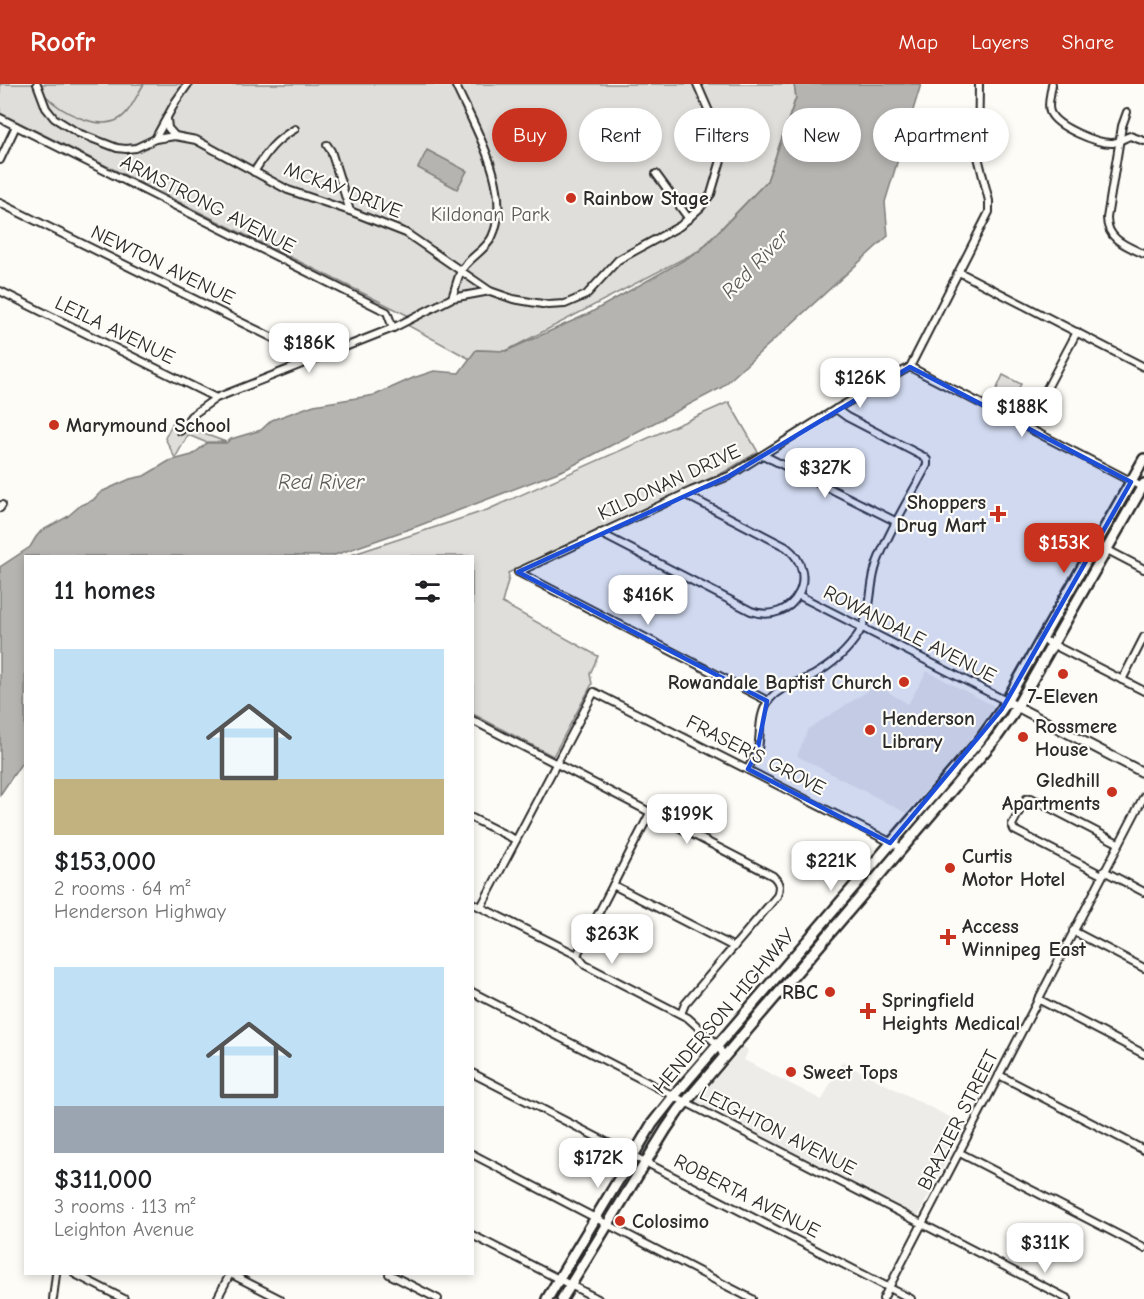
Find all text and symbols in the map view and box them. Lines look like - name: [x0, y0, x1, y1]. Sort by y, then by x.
- text: Roofr: [30, 26, 95, 58]
- text: Map: [899, 30, 938, 54]
- text: Layers: [971, 30, 1029, 54]
- text: Share: [1062, 30, 1114, 54]
- chip: Buy: [492, 108, 567, 162]
- chip: Rent: [579, 108, 662, 162]
- chip: Filters: [674, 108, 770, 162]
- chip: New: [782, 108, 861, 162]
- chip: Apartment: [873, 108, 1009, 162]
- street label: ARMSTRONG AVENUE: [117, 150, 299, 258]
- street label: MCKAY DRIVE: [281, 157, 405, 223]
- place label: Rainbow Stage: [583, 187, 709, 210]
- marker: Rainbow Stage: [564, 191, 578, 205]
- park label: Kildonan Park: [431, 203, 550, 226]
- street label: NEWTON AVENUE: [87, 220, 239, 310]
- water label: Red River: [716, 223, 795, 303]
- street label: LEILA AVENUE: [51, 291, 179, 369]
- pin: $186K: [267, 323, 351, 374]
- text: $186K: [283, 331, 335, 354]
- pin: $126K: [818, 358, 902, 409]
- text: $126K: [834, 366, 886, 389]
- pin: $188K: [980, 387, 1064, 438]
- text: $188K: [996, 395, 1048, 418]
- place label: Marymound School: [66, 414, 231, 437]
- marker: Marymound School: [47, 418, 61, 432]
- street label: KILDONAN DRIVE: [594, 439, 744, 525]
- pin: $327K: [783, 448, 867, 499]
- text: $327K: [799, 456, 851, 479]
- water label: Red River: [278, 470, 366, 494]
- place label: Shoppers Drug Mart: [896, 491, 986, 537]
- marker: Shoppers Drug Mart: [991, 507, 1005, 521]
- pin: $153K: [1022, 523, 1106, 574]
- text: $153K: [1038, 531, 1090, 554]
- icon: filters: [411, 575, 444, 608]
- pin: $416K: [606, 575, 690, 626]
- text: 11 homes: [54, 576, 155, 606]
- street label: ROWANDALE AVENUE: [820, 580, 1000, 688]
- text: $416K: [623, 583, 674, 606]
- marker: 7-Eleven: [1056, 667, 1070, 681]
- place label: Rowandale Baptist Church: [668, 671, 892, 694]
- marker: Rowandale Baptist Church: [897, 675, 911, 689]
- place label: 7-Eleven: [1028, 685, 1098, 708]
- icon: home: [195, 688, 303, 796]
- place label: Henderson Library: [882, 707, 975, 753]
- street label: FRASER'S GROVE: [683, 710, 829, 800]
- place label: Rossmere House: [1035, 715, 1117, 761]
- marker: Henderson Library: [863, 723, 877, 737]
- marker: Rossmere House: [1016, 730, 1030, 744]
- place label: Gledhill Apartments: [1002, 769, 1100, 815]
- marker: Gledhill Apartments: [1105, 785, 1119, 799]
- pin: $199K: [645, 794, 729, 845]
- text: $199K: [661, 802, 713, 825]
- pin: $221K: [789, 841, 873, 892]
- place label: Curtis Motor Hotel: [962, 845, 1065, 891]
- text: $153,000: [54, 847, 156, 877]
- text: $221K: [805, 849, 857, 872]
- marker: Curtis Motor Hotel: [943, 861, 957, 875]
- text: 2 rooms · 64 m²: [54, 877, 190, 900]
- text: Henderson Highway: [54, 900, 226, 923]
- pin: $263K: [570, 914, 654, 965]
- place label: Access Winnipeg East: [962, 915, 1086, 961]
- text: $263K: [585, 922, 639, 945]
- street label: HENDERSON HIGHWAY: [648, 923, 800, 1098]
- marker: Access Winnipeg East: [939, 928, 957, 946]
- place label: RBC: [782, 981, 818, 1004]
- marker: RBC: [823, 985, 837, 999]
- place label: Springfield Heights Medical: [882, 989, 1020, 1035]
- marker: Springfield Heights Medical: [859, 1002, 877, 1020]
- icon: home: [195, 1006, 303, 1114]
- street label: BRAZIER STREET: [913, 1046, 1003, 1194]
- place label: Sweet Tops: [803, 1061, 898, 1084]
- marker: Sweet Tops: [784, 1065, 798, 1079]
- street label: LEIGHTON AVENUE: [696, 1082, 860, 1180]
- pin: $172K: [556, 1138, 640, 1189]
- text: $172K: [573, 1146, 623, 1169]
- street label: ROBERTA AVENUE: [670, 1149, 824, 1243]
- text: $311,000: [54, 1165, 153, 1195]
- text: 3 rooms · 113 m²: [54, 1195, 195, 1218]
- place label: Colosimo: [632, 1210, 709, 1233]
- marker: Colosimo: [613, 1214, 627, 1228]
- text: Leighton Avenue: [54, 1218, 194, 1241]
- pin: $311K: [1003, 1223, 1087, 1274]
- text: $311K: [1021, 1231, 1069, 1254]

